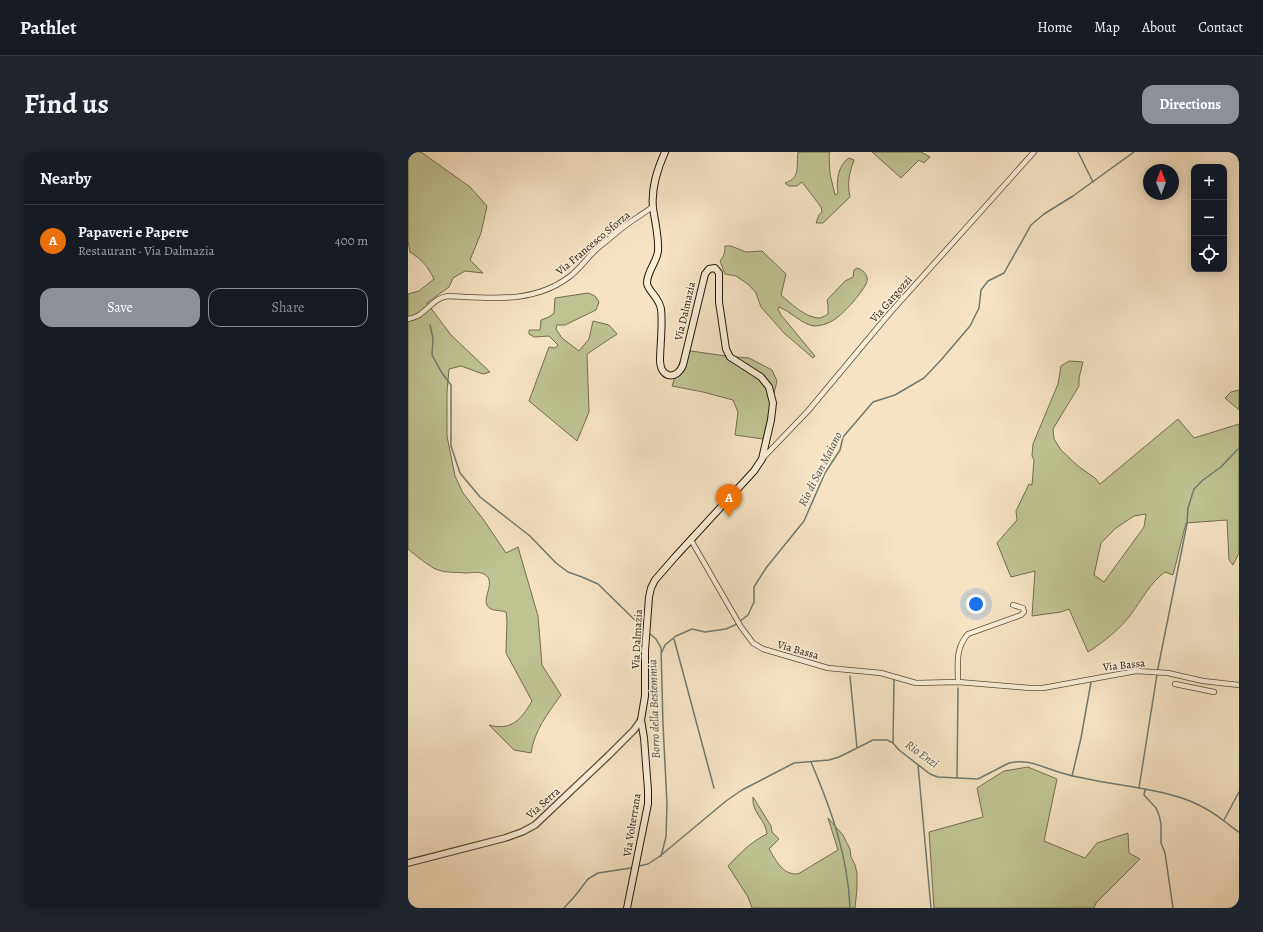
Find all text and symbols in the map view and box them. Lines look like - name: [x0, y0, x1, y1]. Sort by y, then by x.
- text: Pathlet: [20, 15, 76, 41]
- text: Home: [1037, 18, 1072, 37]
- text: Map: [1094, 18, 1120, 37]
- text: About: [1142, 18, 1176, 37]
- text: Contact: [1198, 18, 1243, 37]
- text: Find us: [24, 85, 109, 123]
- button: Directions: [1142, 85, 1239, 124]
- north arrow: [1143, 164, 1179, 200]
- map controls: [1191, 164, 1227, 272]
- button: +: [1191, 164, 1227, 200]
- text: Nearby: [40, 167, 91, 190]
- button: −: [1191, 200, 1227, 236]
- street label: Via Francesco Sforza: [552, 207, 634, 279]
- text: Papaveri e Papere: [78, 222, 189, 242]
- text: A: [49, 232, 57, 249]
- text: 400 m: [335, 232, 368, 249]
- button: locate: [1191, 236, 1227, 272]
- text: Restaurant · Via Dalmazia: [78, 242, 215, 259]
- street label: Via Gargozzi: [866, 272, 916, 326]
- street label: Via Dalmazia: [671, 279, 699, 343]
- button: Save: [40, 288, 200, 327]
- button: Share: [208, 288, 368, 327]
- water label: Rio di San Maiano: [794, 429, 846, 509]
- pin: A: [716, 484, 742, 517]
- your location: [966, 594, 986, 614]
- street label: Via Dalmazia: [628, 608, 646, 670]
- street label: Via Bassa: [775, 637, 821, 663]
- street label: Via Bassa: [1101, 655, 1147, 675]
- water label: Borro della Bestemmia: [644, 659, 664, 759]
- water label: Rio Enzi: [902, 737, 942, 771]
- street label: Via Serra: [522, 783, 564, 823]
- street label: Via Volterrana: [619, 791, 645, 859]

